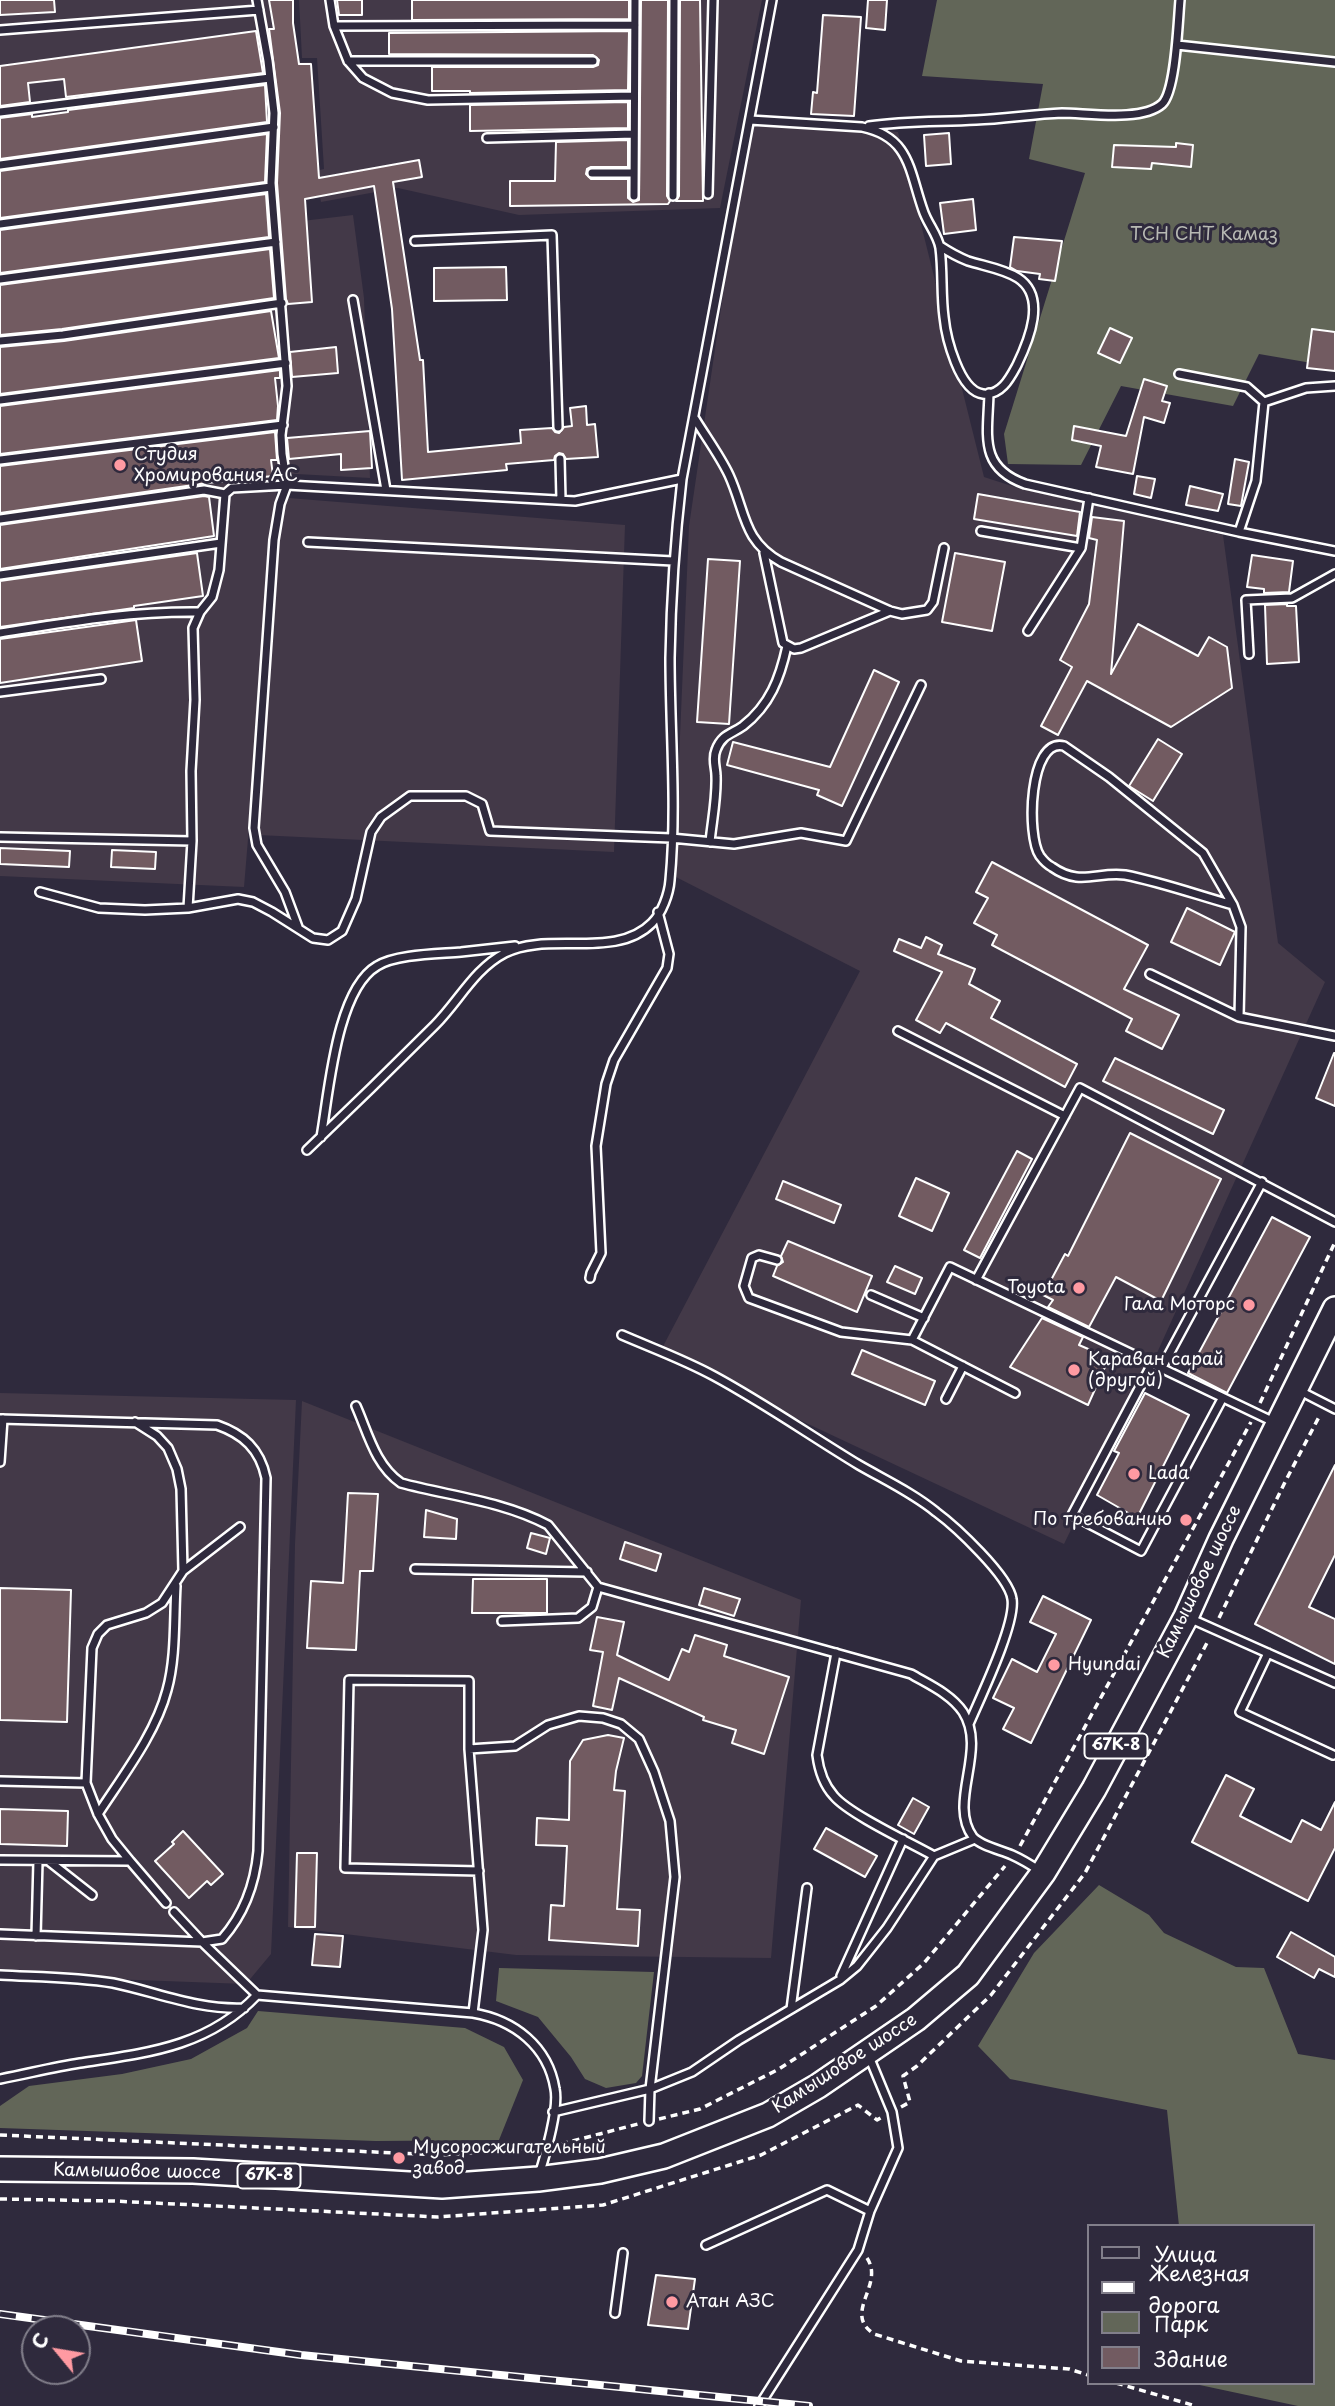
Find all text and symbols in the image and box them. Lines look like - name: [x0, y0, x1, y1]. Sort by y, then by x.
- park label: ТСН СНТ Камаз: [1130, 224, 1278, 246]
- place label: Студия Хромирования АС: [134, 444, 298, 486]
- marker: Студия Хромирования АС: [112, 457, 128, 473]
- place label: Toyota: [1007, 1277, 1065, 1299]
- marker: Toyota: [1071, 1280, 1087, 1296]
- place label: Гала Моторс: [1124, 1294, 1235, 1316]
- marker: Гала Моторс: [1241, 1297, 1257, 1313]
- place label: Караван сарай (другой): [1088, 1349, 1224, 1392]
- marker: Караван сарай (другой): [1066, 1362, 1082, 1378]
- place label: Lada: [1148, 1463, 1189, 1485]
- marker: Lada: [1126, 1466, 1142, 1482]
- street label: Камышовое шоссе: [1154, 1502, 1246, 1662]
- place label: По требованию: [1033, 1509, 1172, 1531]
- marker: По требованию: [1178, 1512, 1194, 1528]
- place label: Hyundai: [1068, 1654, 1141, 1676]
- marker: Hyundai: [1046, 1657, 1062, 1673]
- road number: 67К-8: [1084, 1734, 1148, 1758]
- street label: Камышовое шоссе: [769, 2009, 921, 2119]
- place label: Мусоросжигательный завод: [413, 2137, 606, 2180]
- marker: Мусоросжигательный завод: [391, 2150, 407, 2166]
- street label: Камышовое шоссе: [53, 2160, 221, 2184]
- road number: 67К-8: [238, 2164, 300, 2188]
- legend: [1086, 2224, 1314, 2385]
- text: Улица: [1154, 2237, 1217, 2269]
- text: Железная дорога: [1149, 2256, 1250, 2320]
- place label: Атан АЗС: [686, 2291, 775, 2313]
- marker: Атан АЗС: [664, 2294, 680, 2310]
- text: Парк: [1154, 2307, 1208, 2339]
- north arrow: [21, 2315, 91, 2385]
- text: С: [24, 2327, 55, 2354]
- text: Здание: [1154, 2342, 1228, 2374]

